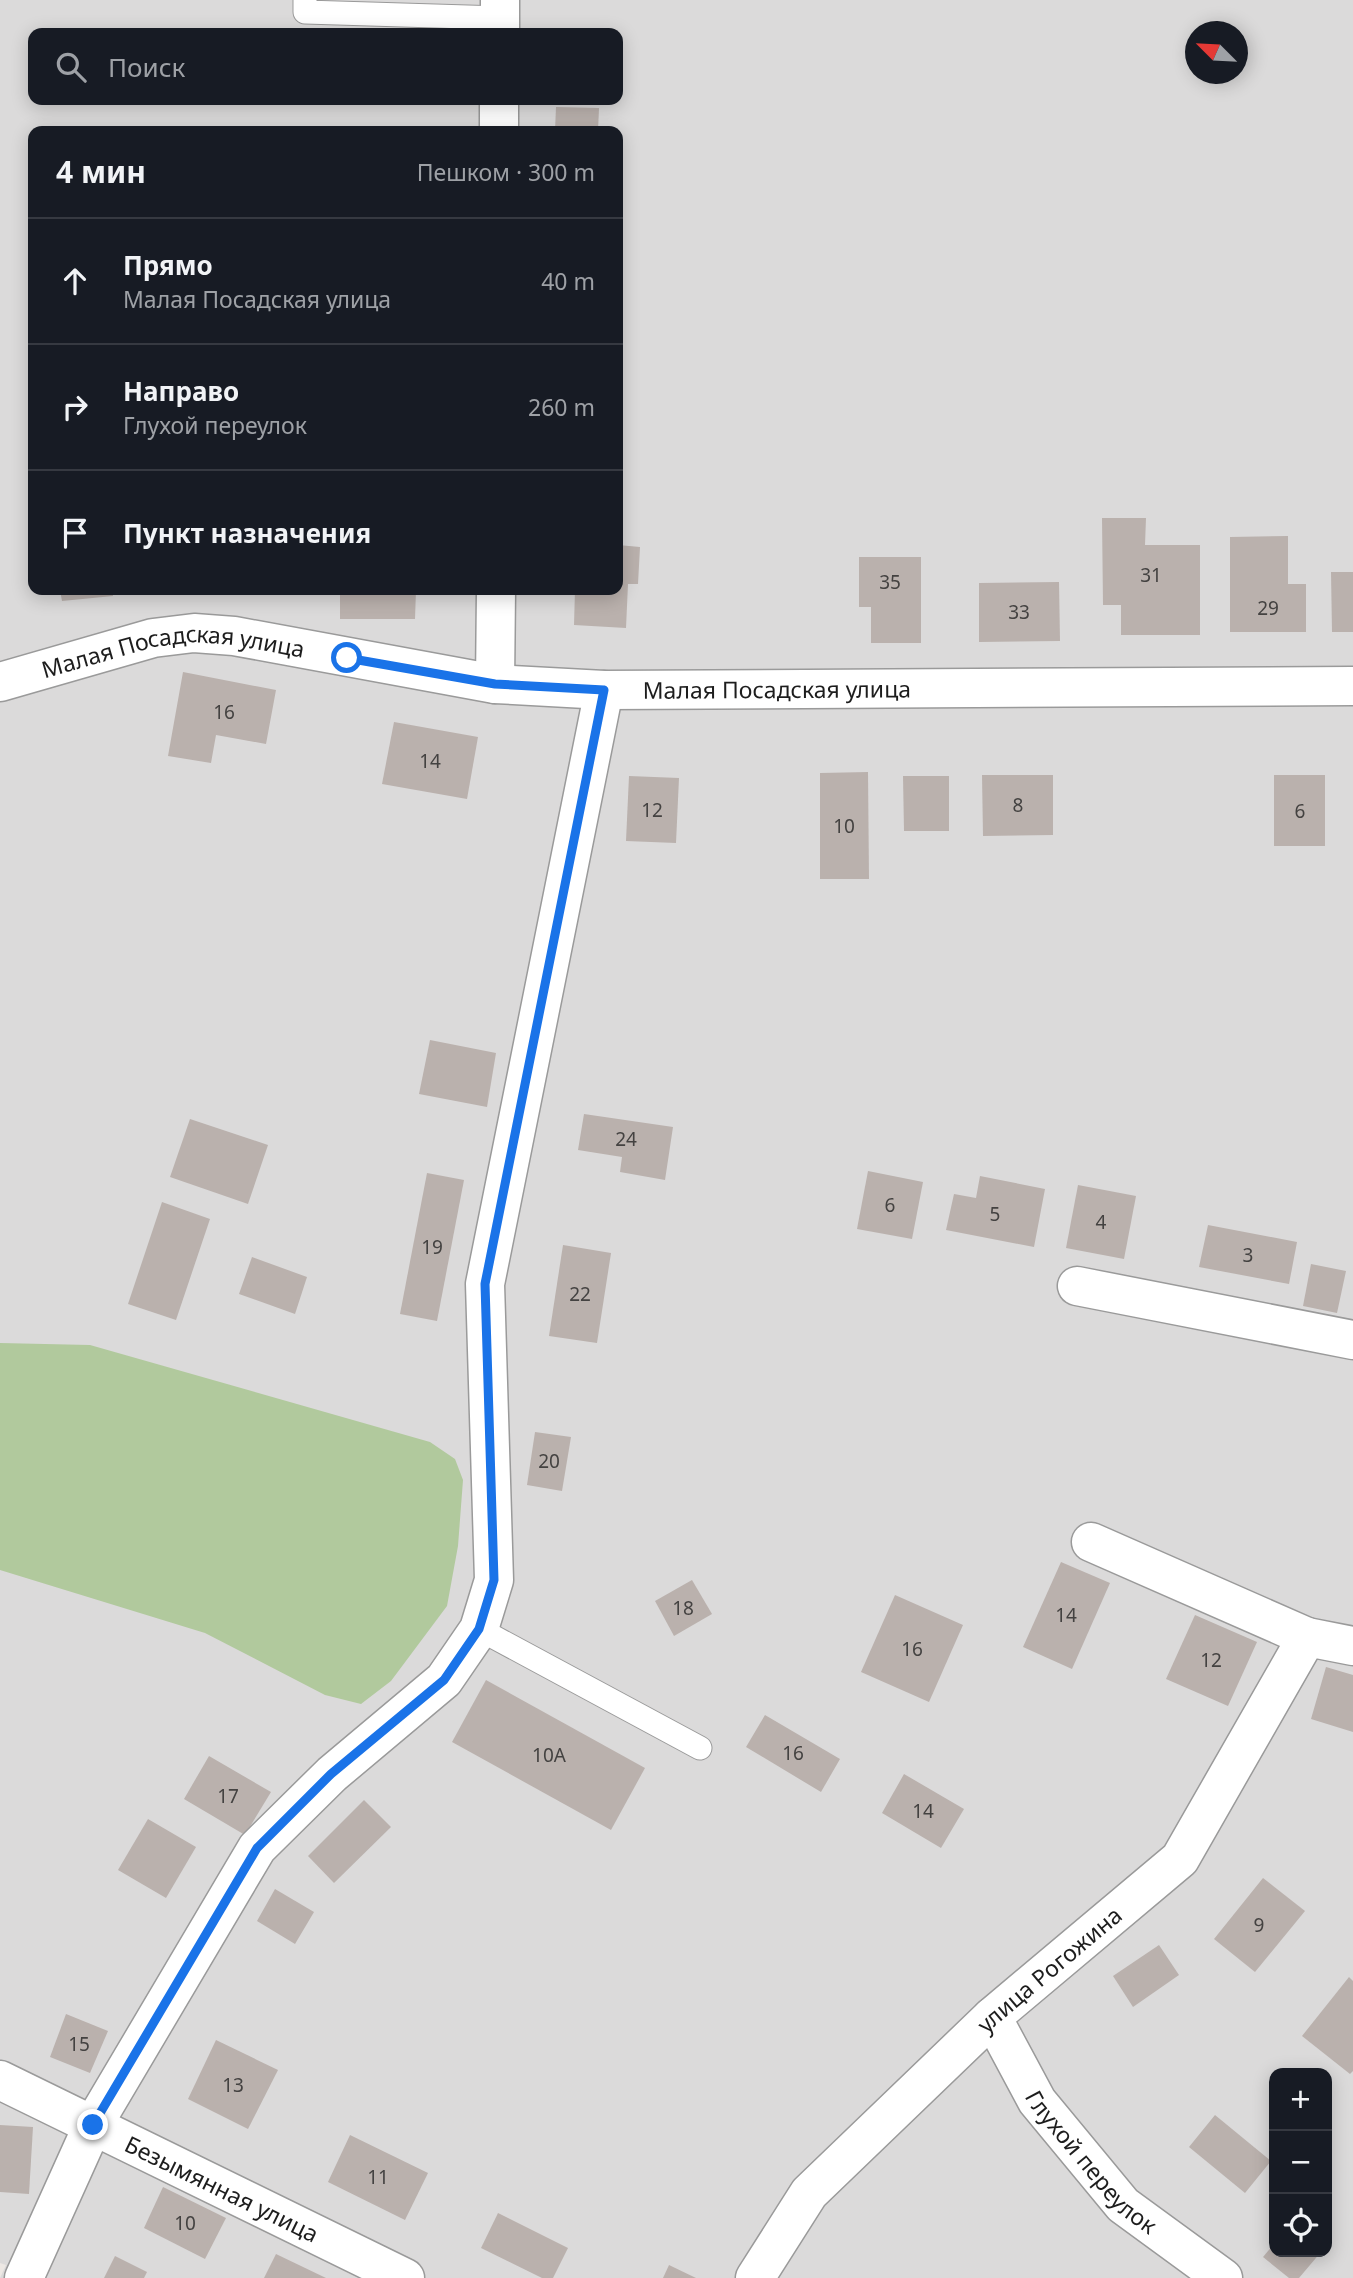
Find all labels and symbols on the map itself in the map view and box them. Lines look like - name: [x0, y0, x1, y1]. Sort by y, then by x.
- north arrow: [1185, 21, 1248, 84]
- house number: 31: [1140, 562, 1162, 588]
- house number: 35: [879, 569, 901, 595]
- house number: 29: [1257, 595, 1279, 621]
- house number: 33: [1008, 599, 1030, 625]
- street label: Малая Посадская улица: [38, 617, 307, 685]
- route start: [331, 642, 362, 673]
- street label: Малая Посадская улица: [643, 672, 911, 706]
- house number: 16: [213, 699, 235, 725]
- house number: 14: [419, 748, 441, 774]
- house number: 8: [1013, 792, 1023, 818]
- house number: 12: [641, 797, 663, 823]
- house number: 6: [1295, 798, 1305, 824]
- house number: 10: [833, 813, 855, 839]
- house number: 24: [615, 1126, 637, 1152]
- house number: 6: [885, 1192, 895, 1218]
- house number: 5: [990, 1201, 1000, 1227]
- house number: 4: [1096, 1209, 1107, 1235]
- house number: 19: [421, 1234, 443, 1260]
- house number: 3: [1243, 1242, 1253, 1268]
- house number: 22: [569, 1281, 591, 1307]
- house number: 20: [538, 1448, 560, 1474]
- house number: 18: [672, 1595, 694, 1621]
- house number: 14: [1055, 1602, 1077, 1628]
- house number: 16: [901, 1636, 923, 1662]
- house number: 12: [1200, 1647, 1222, 1673]
- house number: 16: [782, 1740, 804, 1766]
- house number: 10А: [532, 1742, 567, 1768]
- house number: 17: [217, 1783, 239, 1809]
- house number: 14: [912, 1798, 934, 1824]
- street label: улица Рогожина: [970, 1899, 1128, 2039]
- house number: 9: [1254, 1912, 1264, 1938]
- house number: 15: [68, 2031, 90, 2057]
- house number: 13: [222, 2072, 244, 2098]
- street label: Глухой переулок: [1018, 2084, 1164, 2241]
- route end: [77, 2109, 108, 2140]
- street label: Безымянная улица: [120, 2128, 324, 2249]
- house number: 11: [367, 2164, 389, 2190]
- house number: 10: [174, 2210, 196, 2236]

